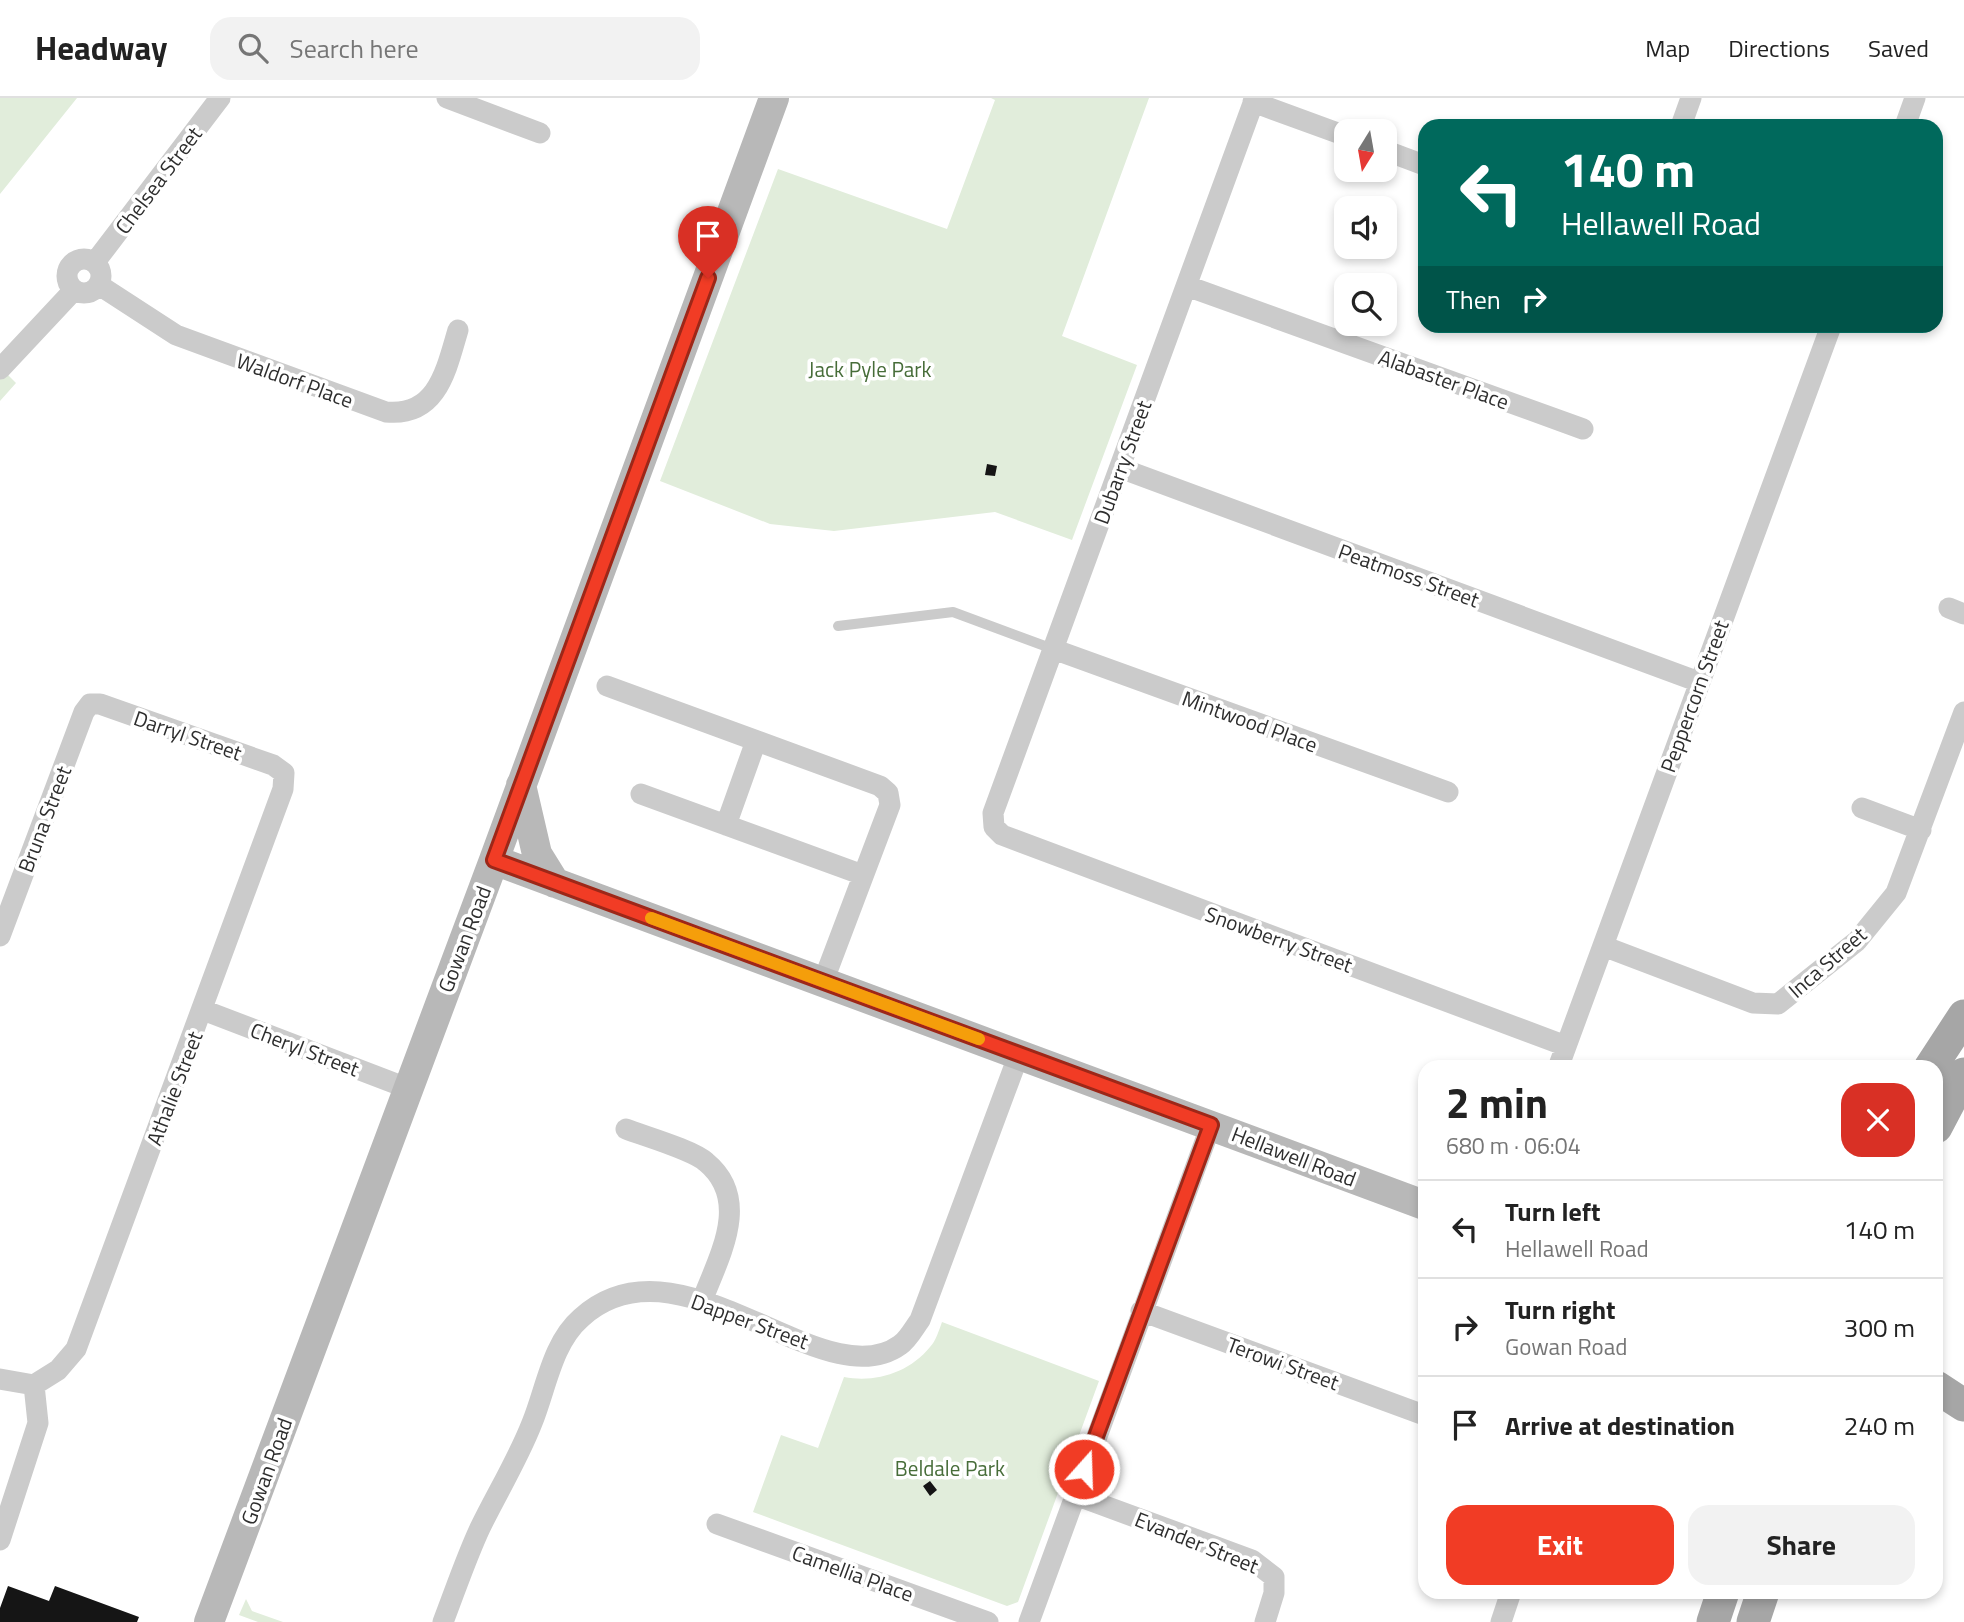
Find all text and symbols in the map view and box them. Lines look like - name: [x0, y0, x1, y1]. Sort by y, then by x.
- search box: [210, 17, 700, 80]
- text: Headway: [35, 23, 168, 73]
- icon: search: [234, 29, 272, 67]
- text: Search here: [290, 29, 419, 68]
- text: Map: [1645, 30, 1690, 66]
- text: Directions: [1728, 30, 1830, 66]
- text: Saved: [1868, 30, 1929, 66]
- street label: Chelsea Street: [107, 119, 210, 241]
- north arrow: [1334, 119, 1396, 182]
- map controls: [1334, 119, 1397, 336]
- text: 140 m: [1561, 131, 1695, 206]
- icon: left: [1446, 147, 1537, 238]
- button: sound: [1334, 196, 1397, 259]
- text: Hellawell Road: [1561, 199, 1761, 247]
- pin: [678, 206, 738, 278]
- icon: arrive: [689, 217, 727, 255]
- button: search: [1334, 273, 1397, 336]
- text: Then: [1446, 280, 1501, 319]
- icon: right: [1515, 280, 1553, 318]
- street label: Alabaster Place: [1374, 341, 1514, 417]
- street label: Waldorf Place: [232, 344, 358, 416]
- park label: Jack Pyle Park: [808, 353, 932, 385]
- street label: Dubarry Street: [1085, 395, 1159, 528]
- street label: Peatmoss Street: [1334, 535, 1484, 616]
- street label: Peppercorn Street: [1652, 615, 1737, 777]
- street label: Mintwood Place: [1178, 682, 1322, 760]
- street label: Darryl Street: [130, 702, 247, 769]
- street label: Bruna Street: [9, 760, 79, 877]
- street label: Gowan Road: [429, 881, 499, 997]
- street label: Snowberry Street: [1201, 898, 1358, 981]
- street label: Inca Street: [1781, 918, 1874, 1005]
- street label: Cheryl Street: [246, 1014, 365, 1085]
- street label: Athalie Street: [138, 1026, 211, 1150]
- text: 2 min: [1446, 1070, 1548, 1134]
- button: close: [1841, 1083, 1915, 1157]
- street label: Hellawell Road: [1227, 1118, 1361, 1194]
- text: 680 m · 06:04: [1446, 1128, 1581, 1163]
- text: Turn left: [1505, 1192, 1600, 1231]
- icon: left: [1446, 1210, 1484, 1248]
- text: 140 m: [1844, 1210, 1915, 1249]
- text: Hellawell Road: [1505, 1231, 1649, 1266]
- street label: Dapper Street: [687, 1285, 814, 1357]
- text: Turn right: [1505, 1290, 1616, 1329]
- icon: right: [1446, 1308, 1484, 1346]
- text: 300 m: [1844, 1308, 1915, 1347]
- street label: Terowi Street: [1222, 1328, 1344, 1398]
- text: Gowan Road: [1505, 1329, 1627, 1364]
- icon: arrive: [1446, 1406, 1484, 1444]
- text: Arrive at destination: [1505, 1406, 1735, 1445]
- text: 240 m: [1844, 1406, 1915, 1445]
- street label: Gowan Road: [232, 1413, 300, 1529]
- position arrow: [1047, 1432, 1121, 1506]
- park label: Beldale Park: [895, 1452, 1005, 1484]
- street label: Evander Street: [1130, 1503, 1264, 1582]
- button: Exit: [1446, 1505, 1674, 1585]
- button: Share: [1688, 1505, 1915, 1585]
- street label: Camellia Place: [788, 1536, 918, 1610]

